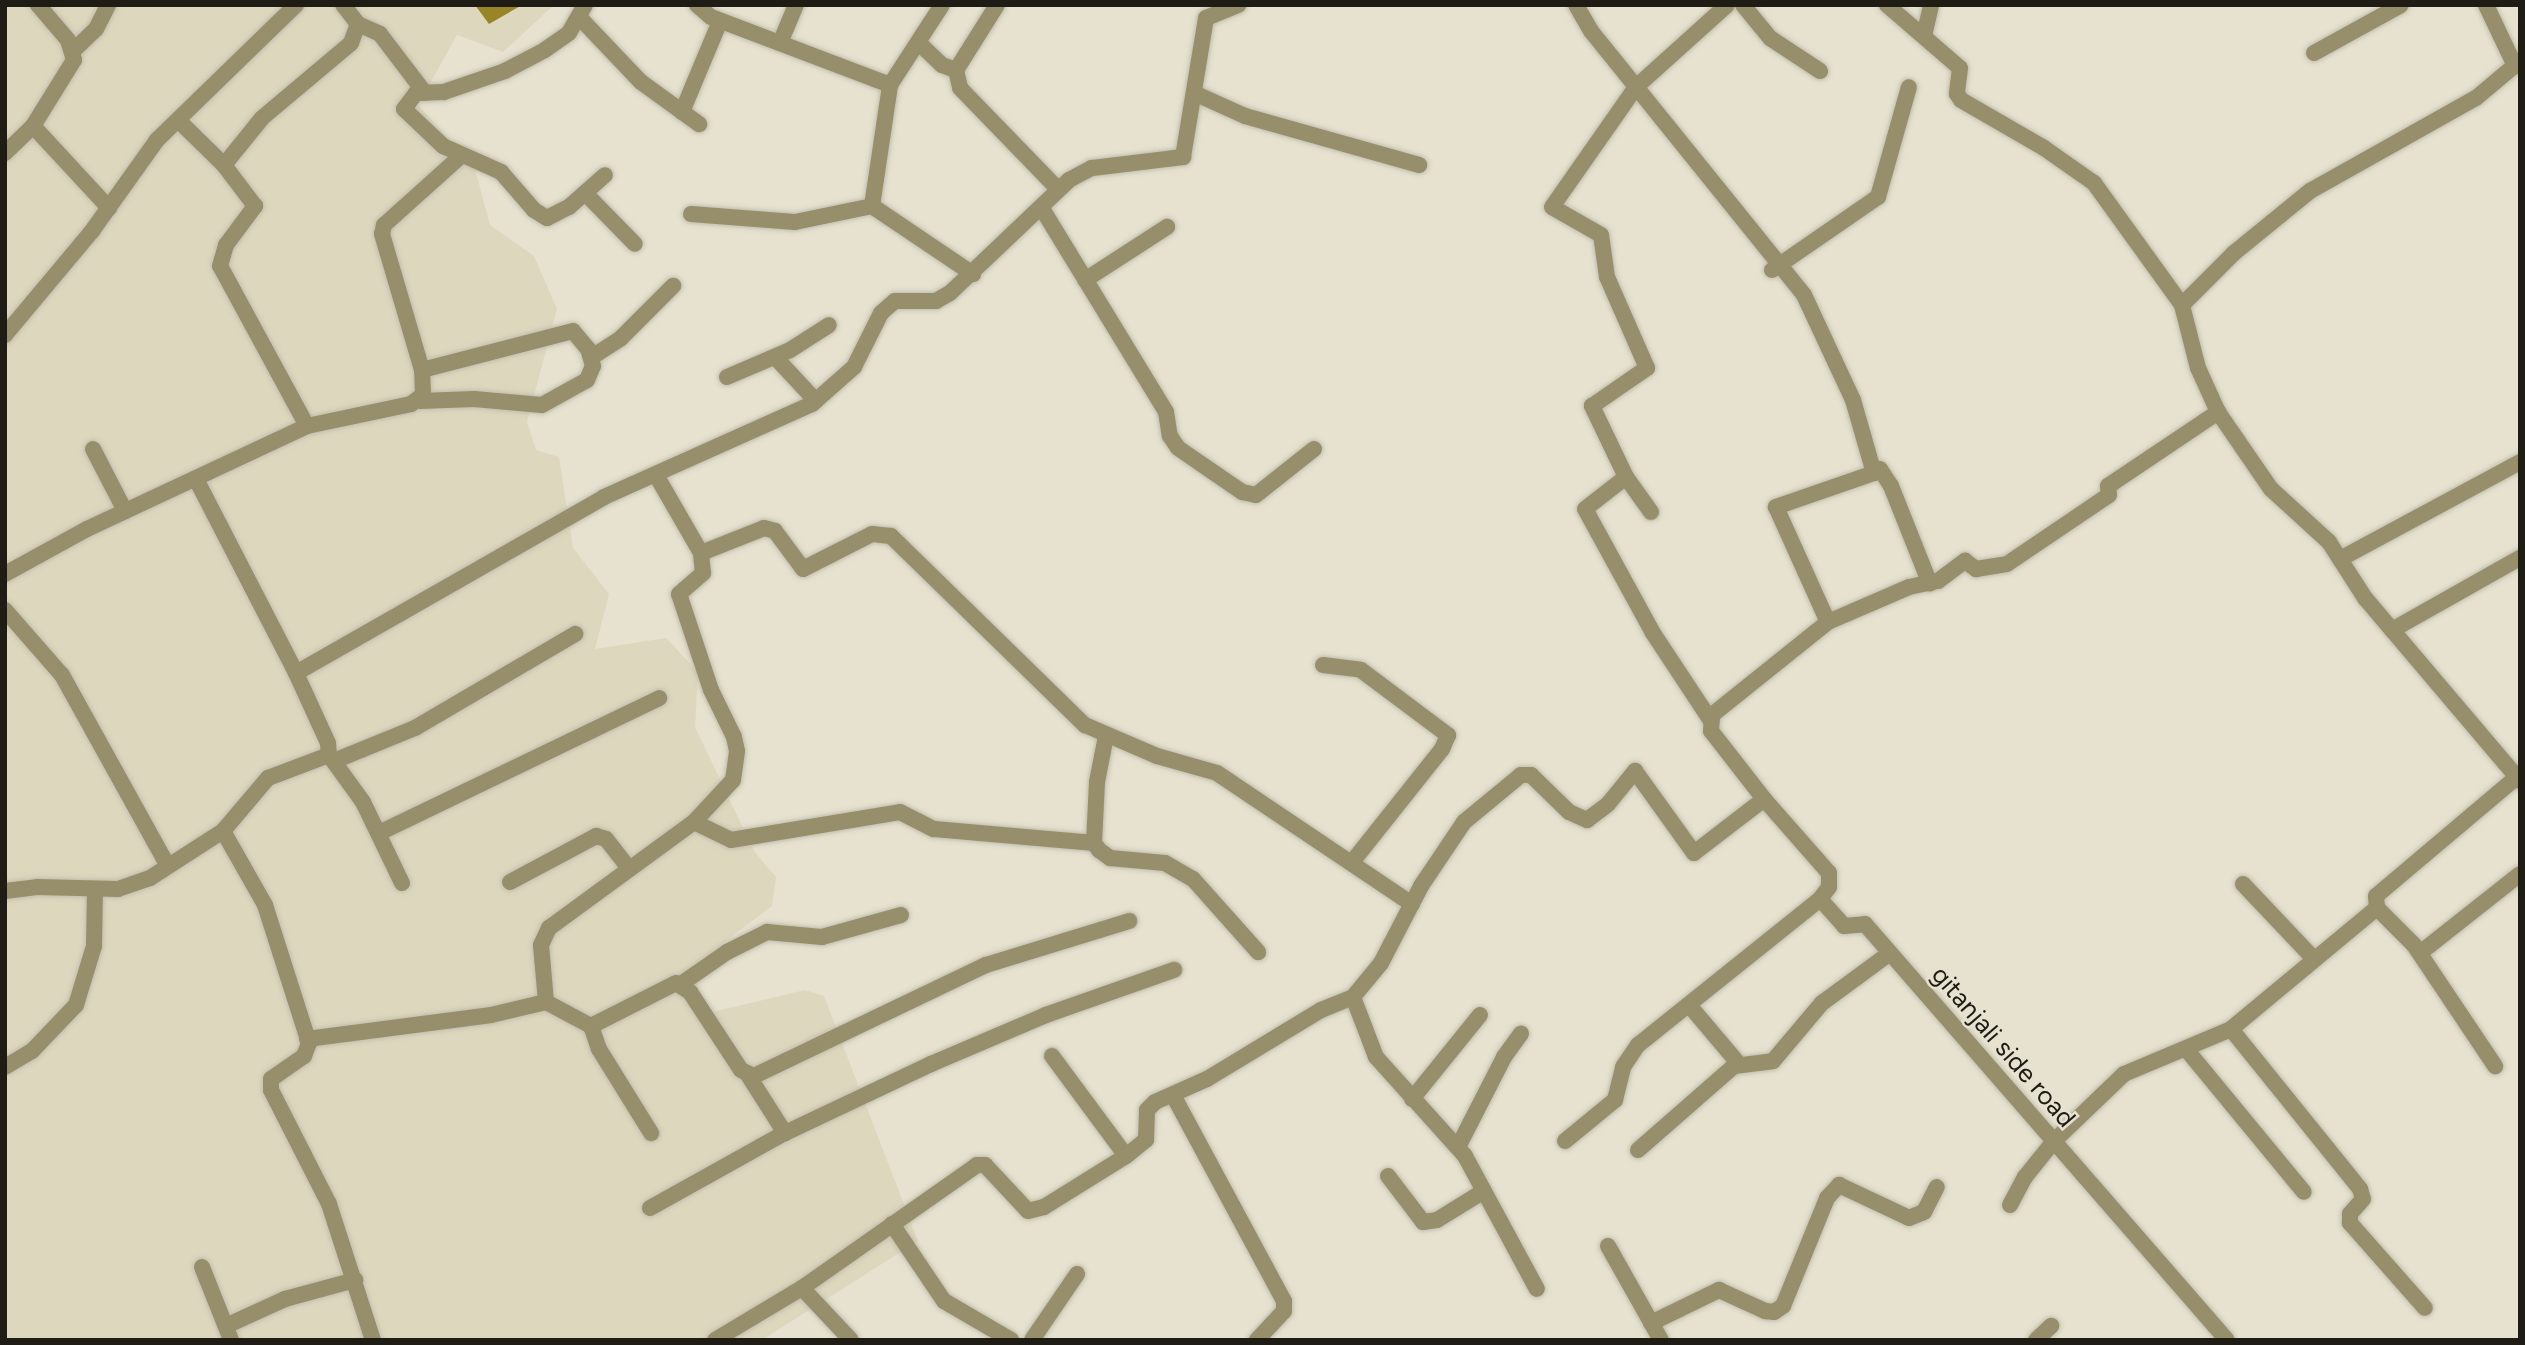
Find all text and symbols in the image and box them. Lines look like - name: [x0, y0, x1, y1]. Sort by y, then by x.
- street label: gitanjali side road: [1924, 960, 2082, 1134]

